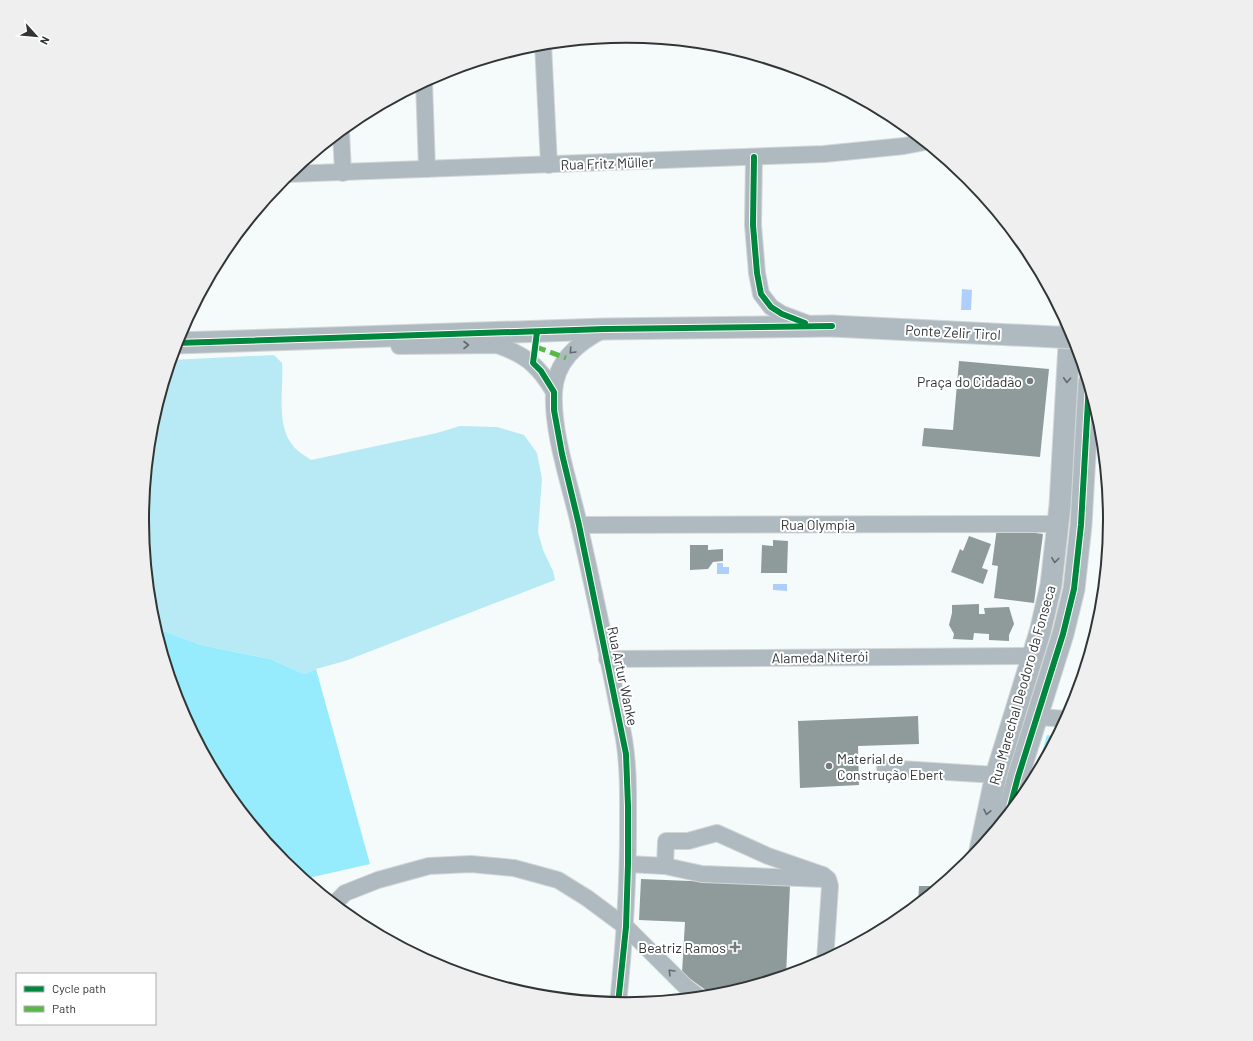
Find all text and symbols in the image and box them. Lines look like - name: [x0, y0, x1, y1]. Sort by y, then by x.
- north arrow: [16, 16, 56, 56]
- text: N: [38, 35, 53, 47]
- street label: Rua Fritz Müller: [560, 153, 654, 173]
- street label: Ponte Zelir Tirol: [905, 321, 1001, 343]
- one-way arrow: [463, 341, 469, 349]
- one-way arrow: [569, 346, 577, 354]
- place label: Praça do Cidadão: [917, 373, 1022, 390]
- marker: Praça do Cidadão: [1025, 376, 1035, 386]
- one-way arrow: [1063, 377, 1071, 383]
- street label: Rua Olympia: [781, 516, 855, 533]
- one-way arrow: [1051, 557, 1060, 563]
- street label: Rua Marechal Deodoro da Fonseca: [985, 583, 1059, 787]
- street label: Rua Artur Wanke: [604, 625, 642, 727]
- street label: Alameda Niterói: [771, 648, 869, 666]
- place label: Material de Construção Ebert: [837, 750, 944, 783]
- marker: Material de Construção Ebert: [824, 761, 834, 771]
- one-way arrow: [984, 809, 992, 815]
- place label: Beatriz Ramos: [638, 939, 726, 956]
- marker: Beatriz Ramos: [729, 941, 741, 953]
- one-way arrow: [668, 969, 676, 977]
- legend: [16, 973, 156, 1025]
- text: Cycle path: [52, 981, 106, 995]
- text: Path: [52, 1001, 76, 1015]

